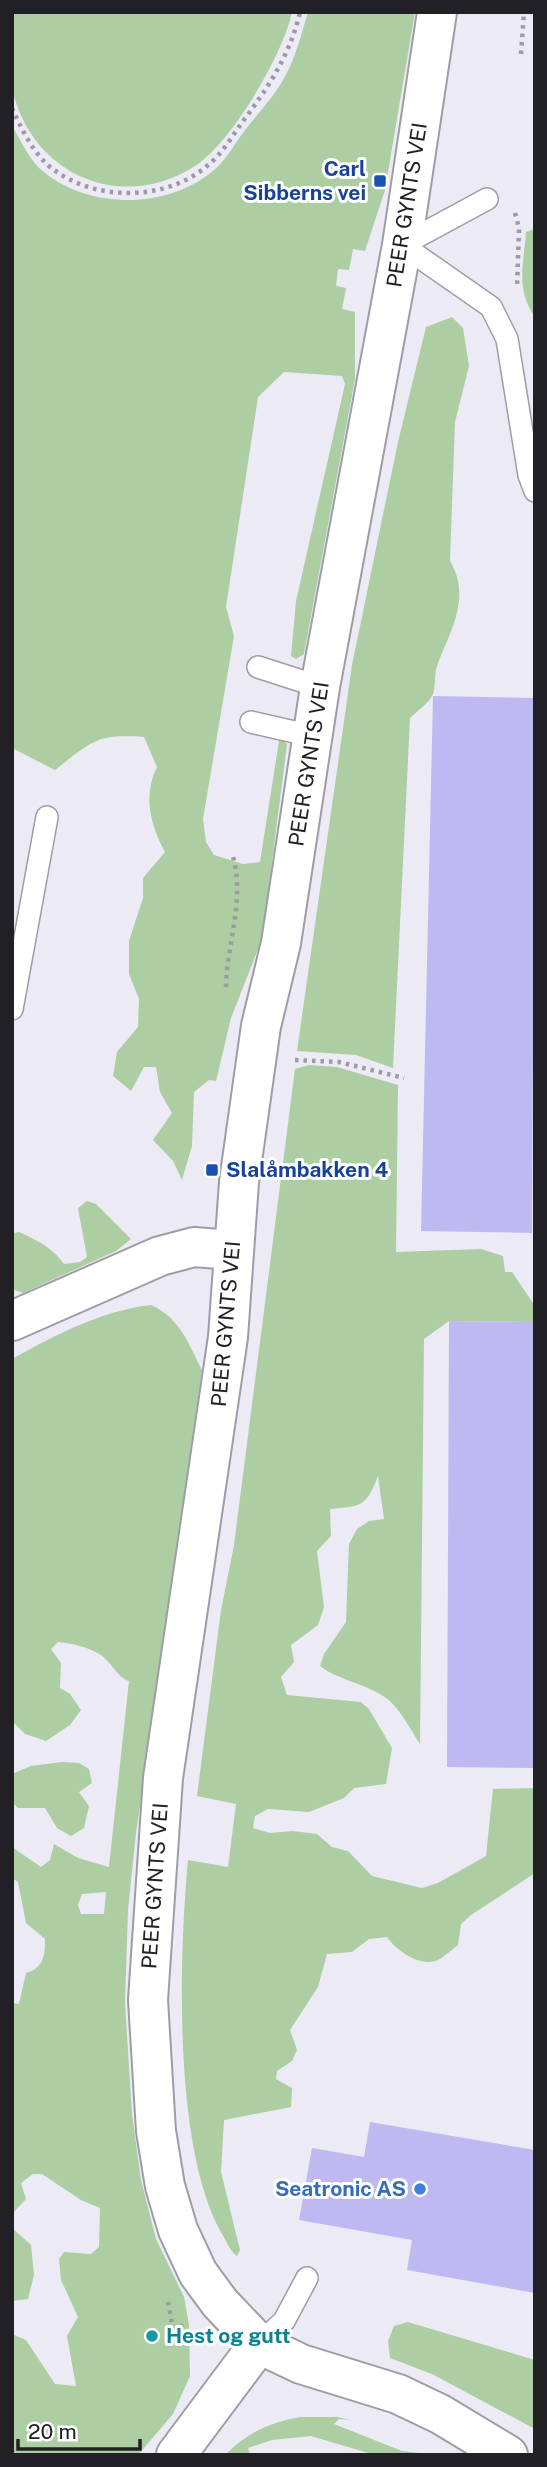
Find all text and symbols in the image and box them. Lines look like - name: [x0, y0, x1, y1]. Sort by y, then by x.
- street label: PEER GYNTS VEI: [381, 121, 432, 289]
- place label: Carl Sibberns vei: [243, 156, 366, 205]
- marker: Carl Sibberns vei: [372, 173, 388, 189]
- street label: PEER GYNTS VEI: [283, 680, 334, 848]
- place label: Slalåmbakken 4: [226, 1157, 388, 1182]
- marker: Slalåmbakken 4: [204, 1162, 220, 1178]
- street label: PEER GYNTS VEI: [206, 1240, 245, 1408]
- street label: PEER GYNTS VEI: [136, 1802, 173, 1970]
- place label: Seatronic AS: [275, 2176, 406, 2201]
- marker: Seatronic AS: [412, 2181, 428, 2197]
- place label: Hest og gutt: [166, 2323, 290, 2348]
- marker: Hest og gutt: [144, 2328, 160, 2344]
- scale bar: [18, 2408, 140, 2452]
- text: 20 m: [28, 2419, 77, 2444]

